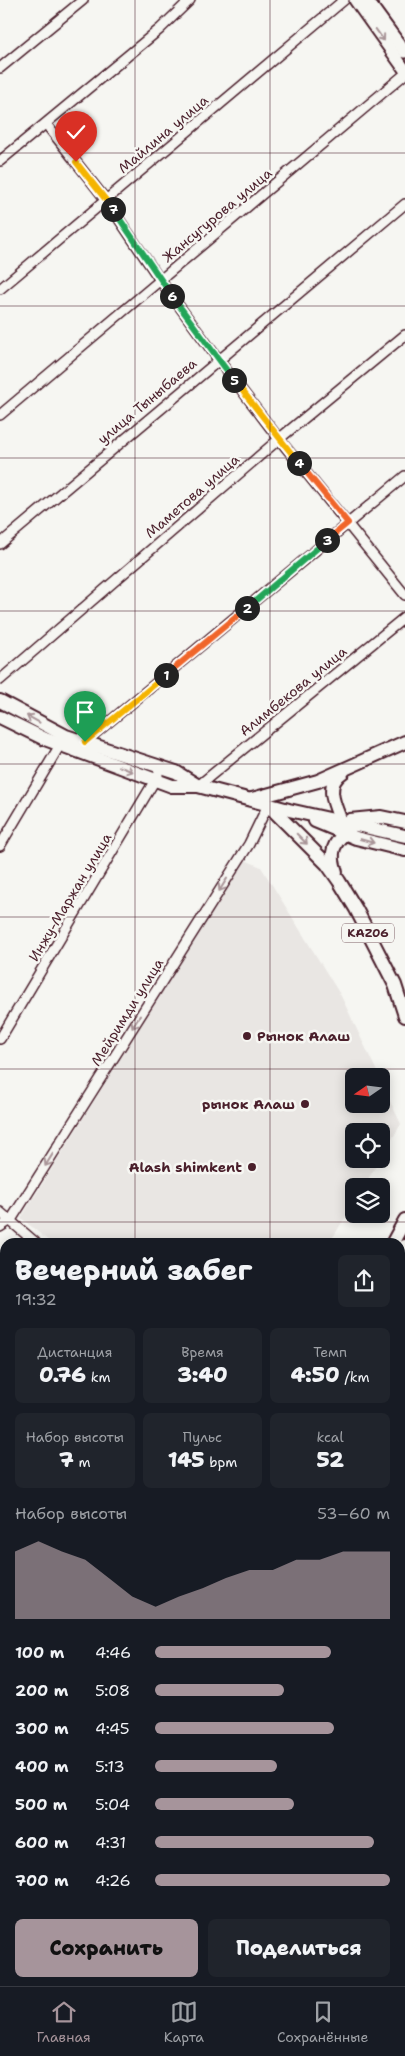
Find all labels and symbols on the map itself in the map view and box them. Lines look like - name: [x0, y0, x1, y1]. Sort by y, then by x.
- one-way arrow: [375, 28, 385, 42]
- street label: Майлина улица: [114, 91, 212, 177]
- pin: [55, 111, 97, 162]
- street label: Жансугурова улица: [159, 164, 276, 266]
- pin: 7: [100, 196, 126, 222]
- pin: 6: [160, 284, 184, 308]
- street label: улица Тыныбаева: [94, 354, 201, 448]
- pin: 5: [222, 368, 246, 392]
- street label: Маметова улица: [141, 450, 243, 542]
- pin: 4: [286, 450, 312, 476]
- pin: 3: [314, 528, 340, 552]
- pin: 2: [234, 596, 260, 620]
- street label: Алимбекова улица: [236, 642, 351, 740]
- pin: 1: [154, 662, 178, 688]
- pin: [64, 691, 106, 742]
- one-way arrow: [25, 714, 40, 724]
- one-way arrow: [118, 765, 133, 774]
- street label: Инжу-Маржан улица: [25, 829, 116, 964]
- one-way arrow: [296, 833, 308, 845]
- one-way arrow: [359, 837, 375, 847]
- one-way arrow: [218, 878, 228, 892]
- road number: KАZ06: [342, 924, 394, 942]
- street label: Мейримди улица: [87, 955, 167, 1069]
- one-way arrow: [131, 1015, 141, 1029]
- place label: Рынок Алаш: [257, 1027, 350, 1045]
- marker: Рынок Алаш: [241, 1030, 253, 1042]
- north arrow: [345, 1068, 390, 1112]
- place label: рынок Алаш: [202, 1095, 295, 1113]
- marker: рынок Алаш: [299, 1098, 311, 1110]
- one-way arrow: [44, 1152, 54, 1166]
- place label: Alash shimkent: [129, 1158, 242, 1176]
- marker: Alash shimkent: [246, 1161, 258, 1173]

